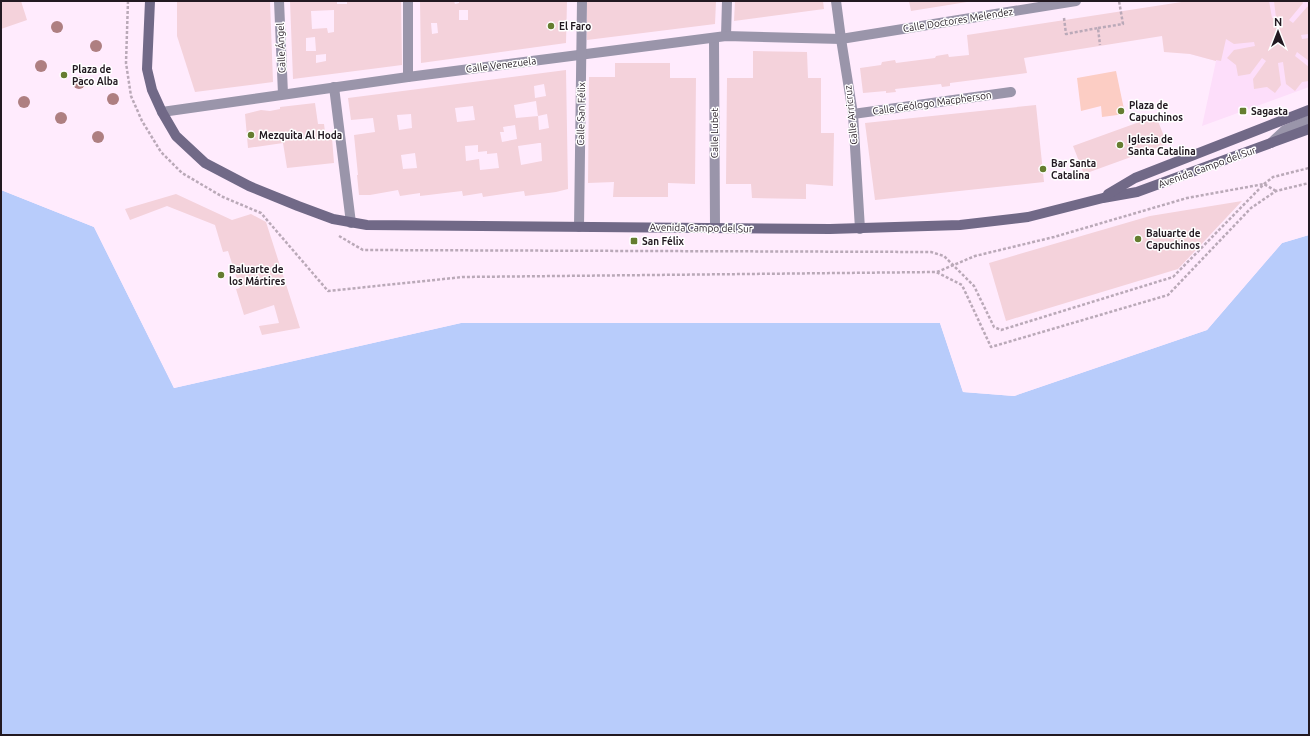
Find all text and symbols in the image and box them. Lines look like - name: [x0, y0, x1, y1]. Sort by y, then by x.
- street label: Calle Doctores Melendez: [902, 6, 1014, 34]
- north arrow: [1258, 12, 1298, 52]
- text: N: [1274, 16, 1282, 28]
- marker: El Faro: [546, 21, 556, 31]
- place label: El Faro: [559, 21, 591, 32]
- street label: Calle Ángel: [274, 22, 287, 73]
- street label: Calle Venezuela: [465, 55, 537, 75]
- place label: Plaza de Paco Alba: [72, 64, 118, 87]
- marker: Plaza de Paco Alba: [59, 70, 69, 80]
- street label: Calle San Félix: [575, 82, 587, 146]
- street label: Calle Arricruz: [842, 84, 860, 145]
- street label: Calle Geólogo Macpherson: [872, 89, 992, 117]
- place label: Plaza de Capuchinos: [1129, 100, 1183, 123]
- marker: Plaza de Capuchinos: [1116, 106, 1126, 116]
- marker: Sagasta: [1238, 106, 1248, 116]
- place label: Sagasta: [1251, 106, 1288, 117]
- street label: Calle Lubet: [709, 108, 720, 158]
- marker: Mezquita Al Hoda: [246, 130, 256, 140]
- place label: Mezquita Al Hoda: [259, 130, 342, 141]
- place label: Iglesia de Santa Catalina: [1128, 134, 1196, 157]
- marker: Iglesia de Santa Catalina: [1115, 140, 1125, 150]
- street label: Avenida Campo del Sur: [1157, 144, 1258, 190]
- place label: Bar Santa Catalina: [1051, 158, 1096, 181]
- marker: Bar Santa Catalina: [1038, 164, 1048, 174]
- street label: Avenida Campo del Sur: [649, 222, 753, 234]
- place label: Baluarte de Capuchinos: [1146, 228, 1201, 251]
- marker: Baluarte de Capuchinos: [1133, 234, 1143, 244]
- marker: San Félix: [629, 236, 639, 246]
- place label: San Félix: [642, 236, 685, 247]
- place label: Baluarte de los Mártires: [229, 264, 285, 287]
- marker: Baluarte de los Mártires: [216, 270, 226, 280]

